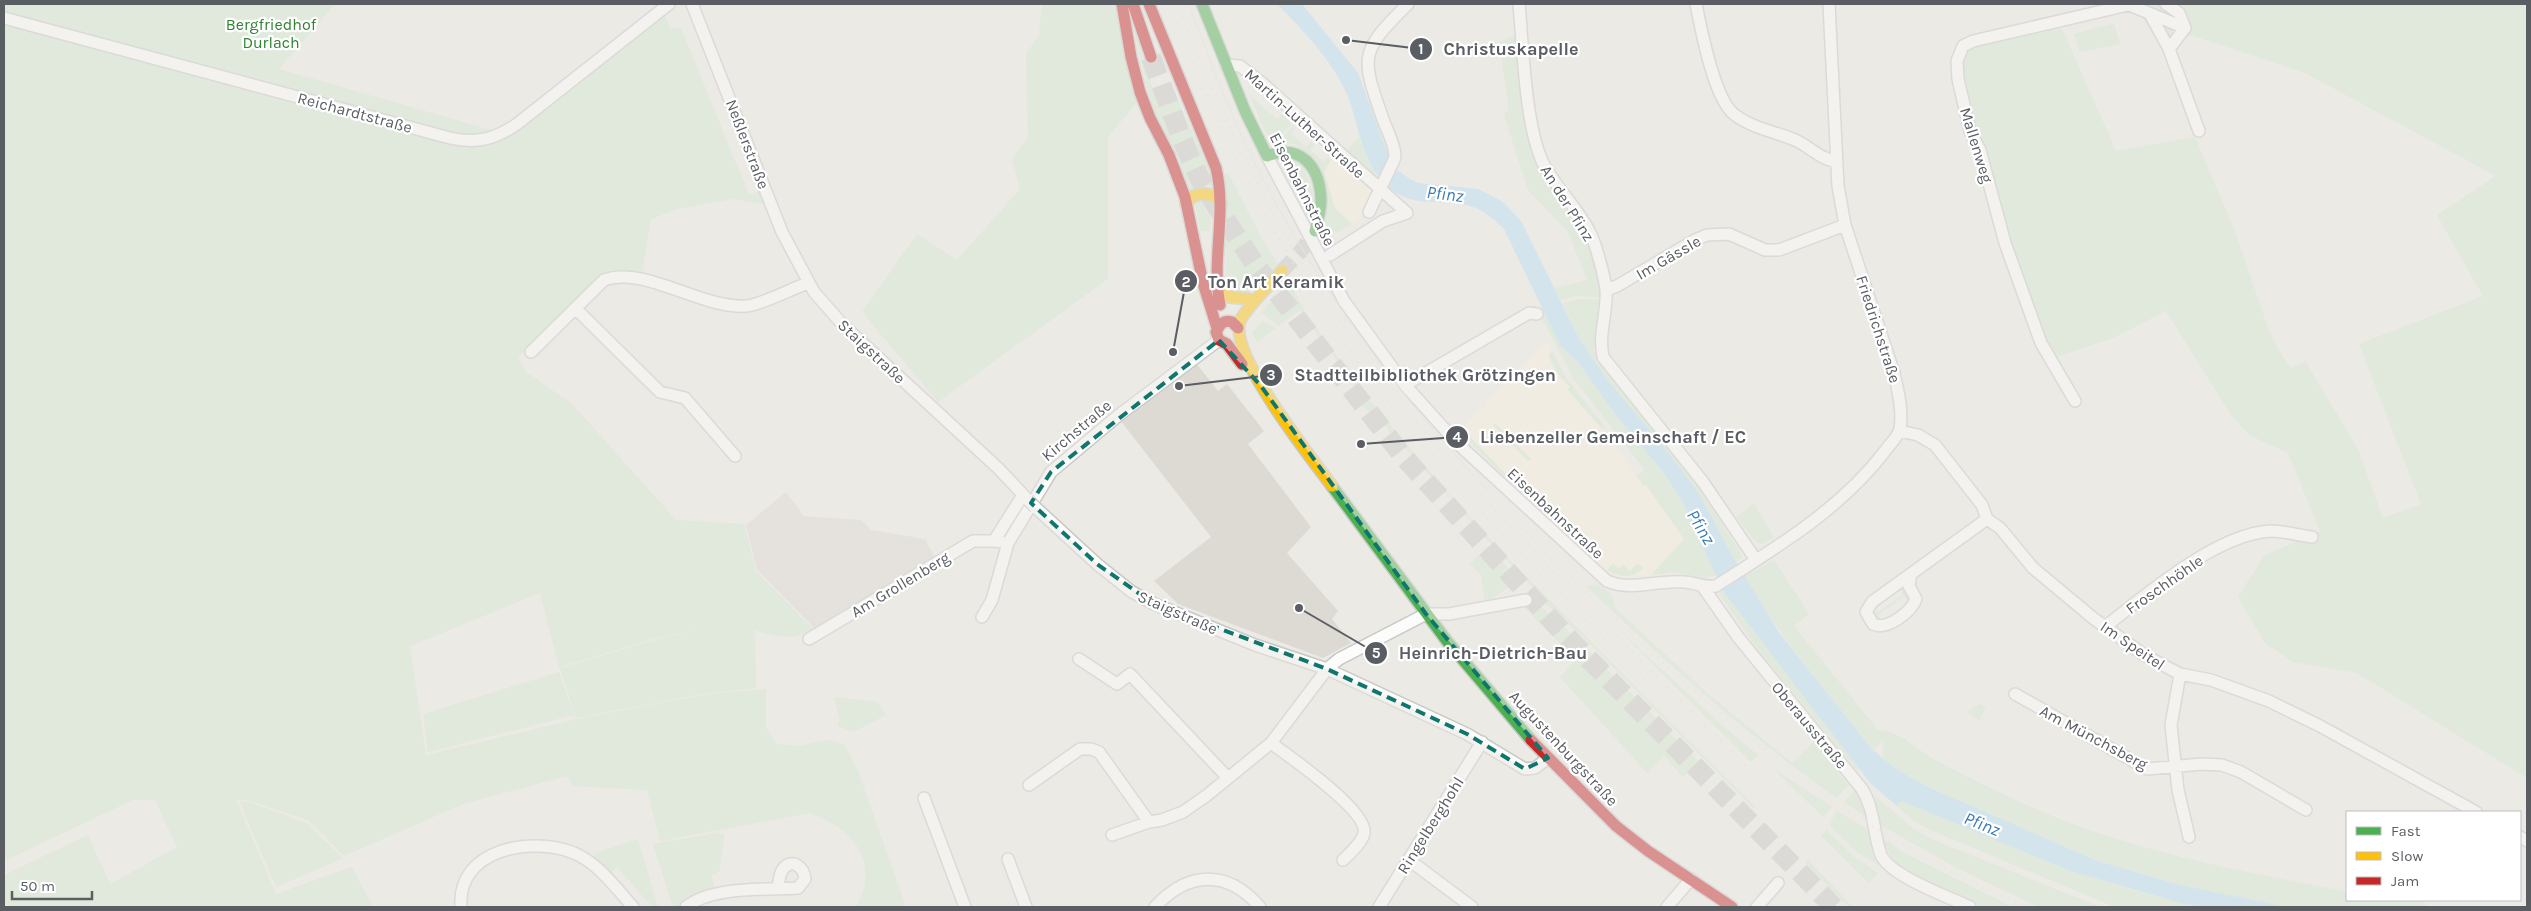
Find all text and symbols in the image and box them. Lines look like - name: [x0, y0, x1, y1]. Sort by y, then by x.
- park label: Bergfriedhof Durlach: [226, 15, 317, 52]
- callout: Christuskapelle: [1408, 32, 1589, 65]
- text: Christuskapelle: [1443, 38, 1579, 60]
- text: 1: [1418, 40, 1424, 58]
- street label: Martin-Luther-Straße: [1241, 64, 1369, 182]
- street label: Reichardtstraße: [295, 88, 414, 137]
- street label: Neßlerstraße: [722, 97, 773, 192]
- street label: Mallenweg: [1956, 105, 1997, 185]
- street label: Eisenbahnstraße: [1266, 129, 1339, 249]
- street label: An der Pfinz: [1537, 162, 1598, 245]
- water label: Pfinz: [1425, 181, 1465, 207]
- street label: Im Gässle: [1632, 231, 1704, 284]
- callout: Ton Art Keramik: [1173, 265, 1354, 298]
- text: Ton Art Keramik: [1208, 271, 1345, 293]
- text: 2: [1181, 273, 1191, 291]
- street label: Friedrichstraße: [1852, 273, 1905, 385]
- street label: Staigstraße: [834, 315, 909, 387]
- callout: Stadtteilbibliothek Grötzingen: [1259, 358, 1565, 391]
- text: Stadtteilbibliothek Grötzingen: [1294, 364, 1556, 386]
- text: 3: [1266, 366, 1276, 384]
- street label: Kirchstraße: [1038, 396, 1115, 465]
- callout: Liebenzeller Gemeinschaft / EC: [1445, 420, 1756, 453]
- text: Liebenzeller Gemeinschaft / EC: [1480, 426, 1746, 448]
- text: 4: [1453, 428, 1462, 446]
- street label: Eisenbahnstraße: [1504, 464, 1608, 563]
- water label: Pfinz: [1682, 506, 1720, 549]
- street label: Am Grollenberg: [847, 547, 953, 621]
- street label: Froschhöhle: [2122, 551, 2207, 618]
- street label: Staigstraße: [1135, 586, 1221, 638]
- street label: Im Speitel: [2097, 617, 2169, 674]
- callout: Heinrich-Dietrich-Bau: [1363, 637, 1597, 670]
- text: Heinrich-Dietrich-Bau: [1399, 642, 1587, 664]
- text: 5: [1372, 644, 1381, 662]
- street label: Oberausstraße: [1768, 678, 1852, 773]
- street label: Augustenburgstraße: [1505, 687, 1622, 810]
- street label: Am Münchsberg: [2037, 701, 2151, 774]
- street label: Ringelberghohl: [1393, 773, 1468, 877]
- water label: Pfinz: [1961, 807, 2003, 841]
- legend: [2346, 811, 2521, 901]
- text: Fast: [2391, 822, 2421, 840]
- text: Slow: [2391, 847, 2423, 865]
- scale bar: [12, 868, 92, 900]
- text: Jam: [2391, 872, 2419, 890]
- text: 50 m: [20, 877, 55, 895]

